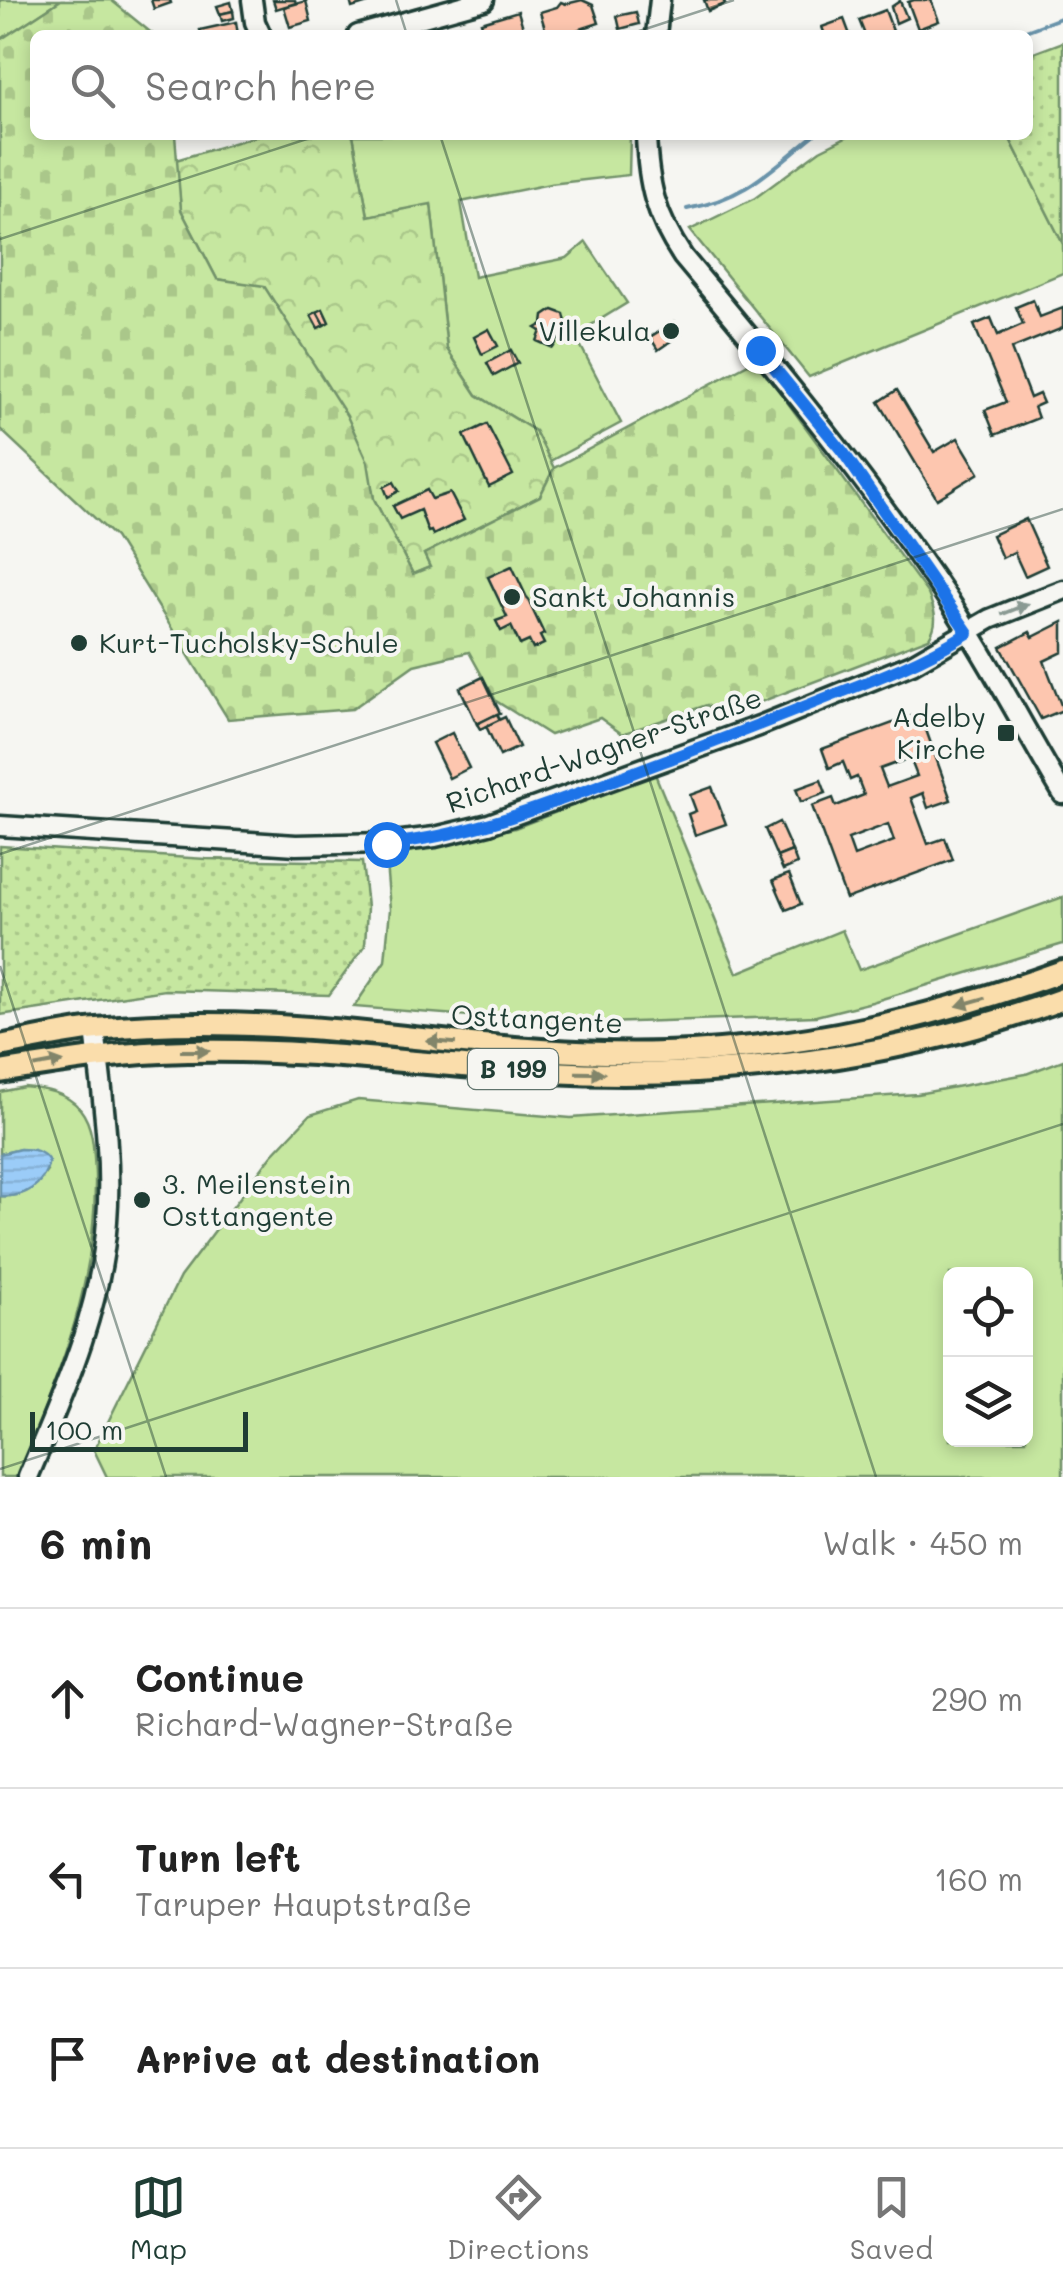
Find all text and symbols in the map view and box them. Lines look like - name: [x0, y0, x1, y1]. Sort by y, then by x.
- search box: [30, 30, 1033, 140]
- icon: search: [65, 58, 120, 113]
- text: Search here: [145, 60, 376, 110]
- place label: Villekula: [538, 312, 651, 348]
- marker: Villekula: [660, 320, 682, 342]
- route end: [738, 328, 784, 374]
- place label: Sankt Johannis: [532, 578, 735, 614]
- marker: Sankt Johannis: [501, 586, 523, 608]
- one-way arrow: [1000, 601, 1030, 617]
- place label: Kurt-Tucholsky-Schule: [99, 624, 399, 660]
- marker: Kurt-Tucholsky-Schule: [68, 632, 90, 654]
- street label: Richard-Wagner-Straße: [441, 678, 766, 820]
- place label: Adelby Kirche: [892, 698, 986, 766]
- marker: Adelby Kirche: [995, 722, 1017, 744]
- route start: [364, 822, 410, 868]
- one-way arrow: [955, 995, 985, 1010]
- street label: Osttangente: [450, 996, 624, 1040]
- one-way arrow: [425, 1033, 457, 1049]
- one-way arrow: [180, 1043, 212, 1059]
- road number: B 199: [468, 1049, 558, 1089]
- one-way arrow: [34, 1056, 65, 1071]
- one-way arrow: [574, 1065, 606, 1081]
- place label: 3. Meilenstein Osttangente: [162, 1165, 351, 1233]
- marker: 3. Meilenstein Osttangente: [131, 1189, 153, 1211]
- map controls: [943, 1267, 1033, 1447]
- button: locate: [943, 1267, 1033, 1357]
- button: layers: [943, 1357, 1033, 1447]
- scale bar: [30, 1407, 248, 1452]
- text: 100 m: [45, 1411, 123, 1447]
- text: 6 min: [40, 1515, 152, 1570]
- text: Walk · 450 m: [823, 1521, 1023, 1563]
- text: Continue: [135, 1652, 304, 1702]
- icon: ahead: [40, 1671, 95, 1726]
- text: 290 m: [931, 1677, 1023, 1719]
- text: Richard-Wagner-Straße: [135, 1702, 514, 1744]
- text: Turn left: [135, 1832, 301, 1882]
- icon: left: [40, 1851, 95, 1906]
- text: 160 m: [934, 1857, 1023, 1899]
- text: Taruper Hauptstraße: [135, 1882, 472, 1924]
- icon: arrive: [40, 2031, 95, 2086]
- text: Arrive at destination: [135, 2033, 540, 2083]
- tab: Map: [130, 2170, 187, 2266]
- tab: Directions: [447, 2170, 590, 2266]
- tab: Saved: [850, 2170, 933, 2266]

